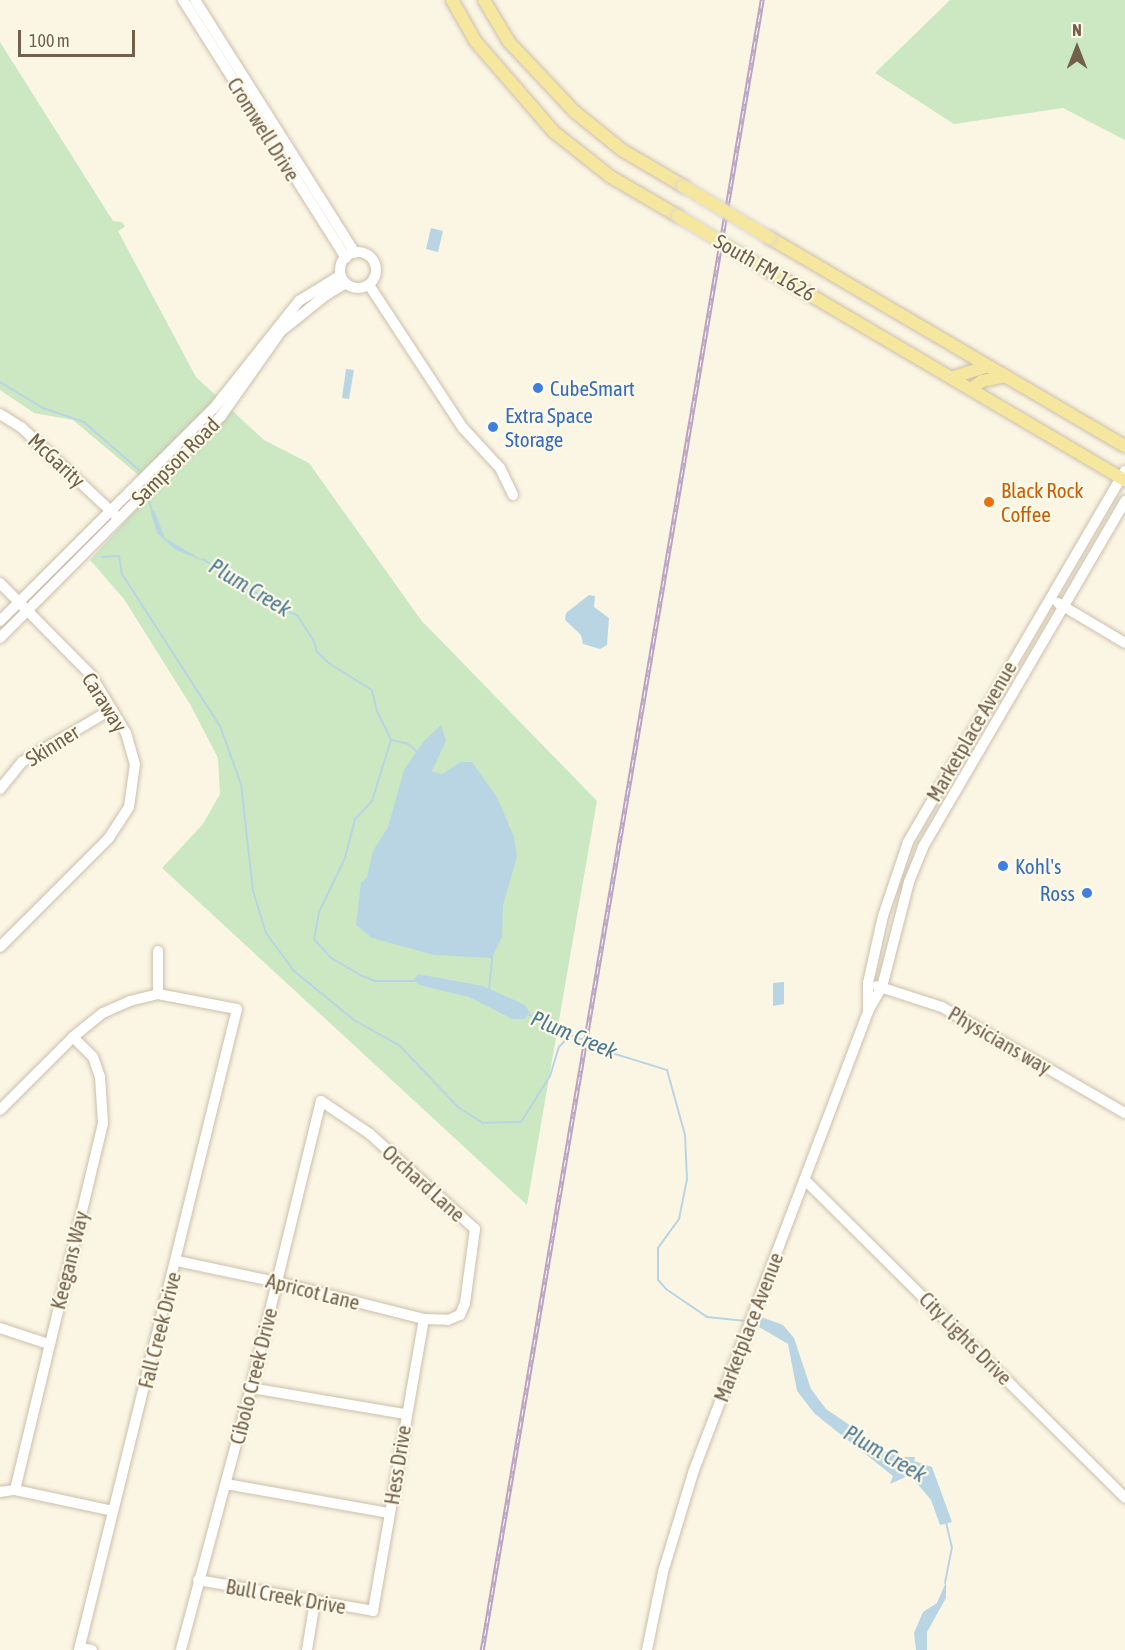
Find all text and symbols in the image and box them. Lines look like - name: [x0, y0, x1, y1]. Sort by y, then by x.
- scale bar: [21, 18, 138, 56]
- north arrow: [1047, 18, 1107, 78]
- text: N: [1072, 21, 1082, 39]
- text: 100 m: [29, 30, 70, 51]
- street label: Cromwell Drive: [222, 73, 306, 185]
- street label: South FM 1626: [710, 228, 820, 306]
- place label: CubeSmart: [550, 375, 635, 401]
- marker: CubeSmart: [531, 381, 545, 395]
- place label: Extra Space Storage: [505, 402, 593, 452]
- street label: Sampson Road: [126, 412, 224, 510]
- marker: Extra Space Storage: [486, 420, 500, 434]
- street label: McGarity: [23, 427, 91, 493]
- place label: Black Rock Coffee: [1001, 477, 1084, 527]
- marker: Black Rock Coffee: [982, 495, 996, 509]
- water label: Plum Creek: [204, 553, 296, 623]
- street label: Marketplace Avenue: [921, 656, 1021, 806]
- street label: Caraway: [77, 668, 133, 736]
- street label: Skinner: [21, 719, 83, 771]
- place label: Kohl's: [1015, 853, 1061, 879]
- marker: Kohl's: [996, 859, 1010, 873]
- place label: Ross: [1040, 880, 1075, 906]
- marker: Ross: [1080, 886, 1094, 900]
- street label: Physicians way: [944, 1000, 1056, 1080]
- water label: Plum Creek: [527, 1005, 621, 1065]
- street label: Orchard Lane: [377, 1139, 471, 1227]
- street label: Keegans Way: [45, 1208, 93, 1312]
- street label: Marketplace Avenue: [708, 1249, 788, 1405]
- street label: Apricot Lane: [264, 1267, 362, 1315]
- street label: Fall Creek Drive: [132, 1269, 186, 1391]
- street label: City Lights Drive: [914, 1286, 1018, 1390]
- street label: Cibolo Creek Drive: [224, 1305, 282, 1447]
- water label: Plum Creek: [839, 1420, 931, 1488]
- street label: Hess Drive: [378, 1423, 416, 1507]
- street label: Bull Creek Drive: [224, 1573, 348, 1619]

